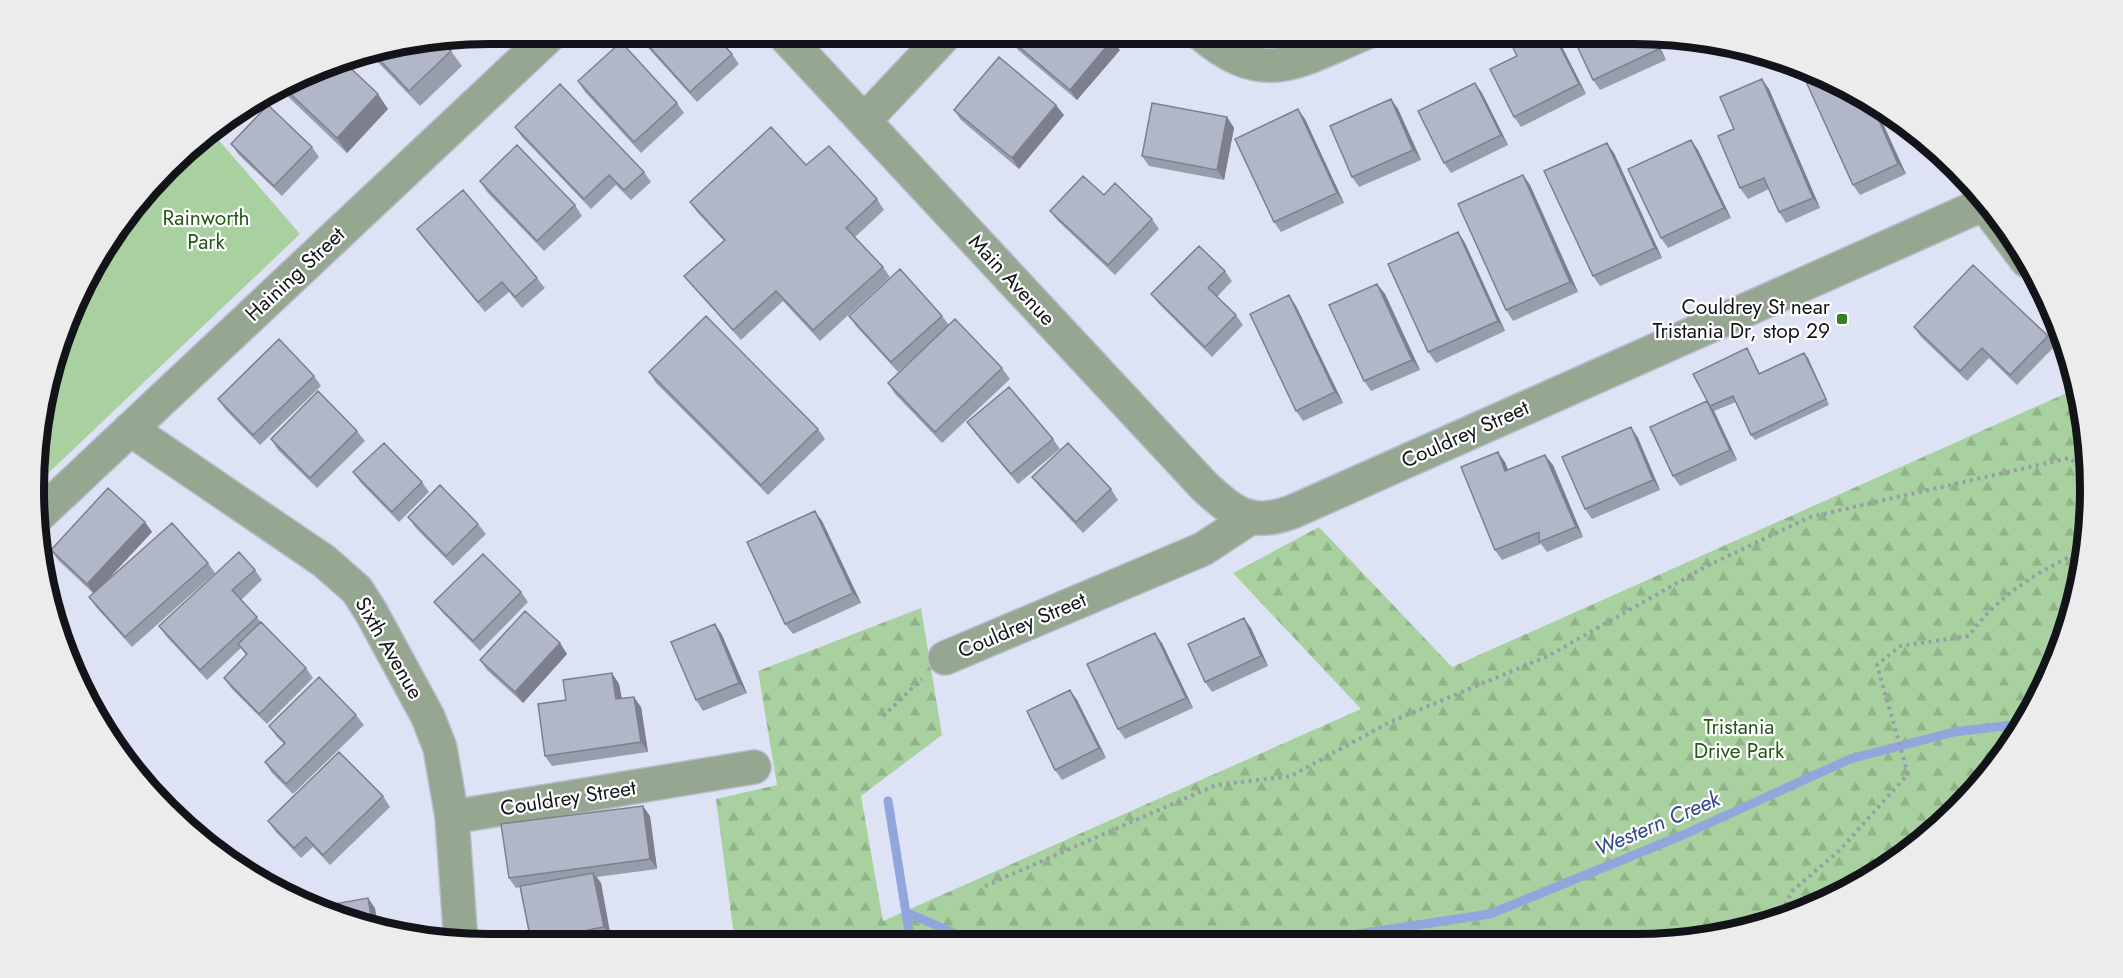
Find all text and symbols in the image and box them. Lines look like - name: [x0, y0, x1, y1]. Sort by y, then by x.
- park label: Rainworth Park: [163, 203, 249, 257]
- street label: Haining Street: [239, 220, 351, 328]
- street label: Main Avenue: [962, 228, 1062, 333]
- place label: Couldrey St near Tristania Dr, stop 29: [1652, 292, 1831, 346]
- marker: Couldrey St near Tristania Dr, stop 29: [1835, 312, 1849, 326]
- street label: Couldrey Street: [1396, 392, 1534, 476]
- street label: Couldrey Street: [953, 584, 1091, 666]
- street label: Sixth Avenue: [348, 591, 430, 705]
- park label: Tristania Drive Park: [1694, 712, 1785, 766]
- street label: Couldrey Street: [498, 772, 638, 824]
- water label: Western Creek: [1589, 782, 1726, 864]

